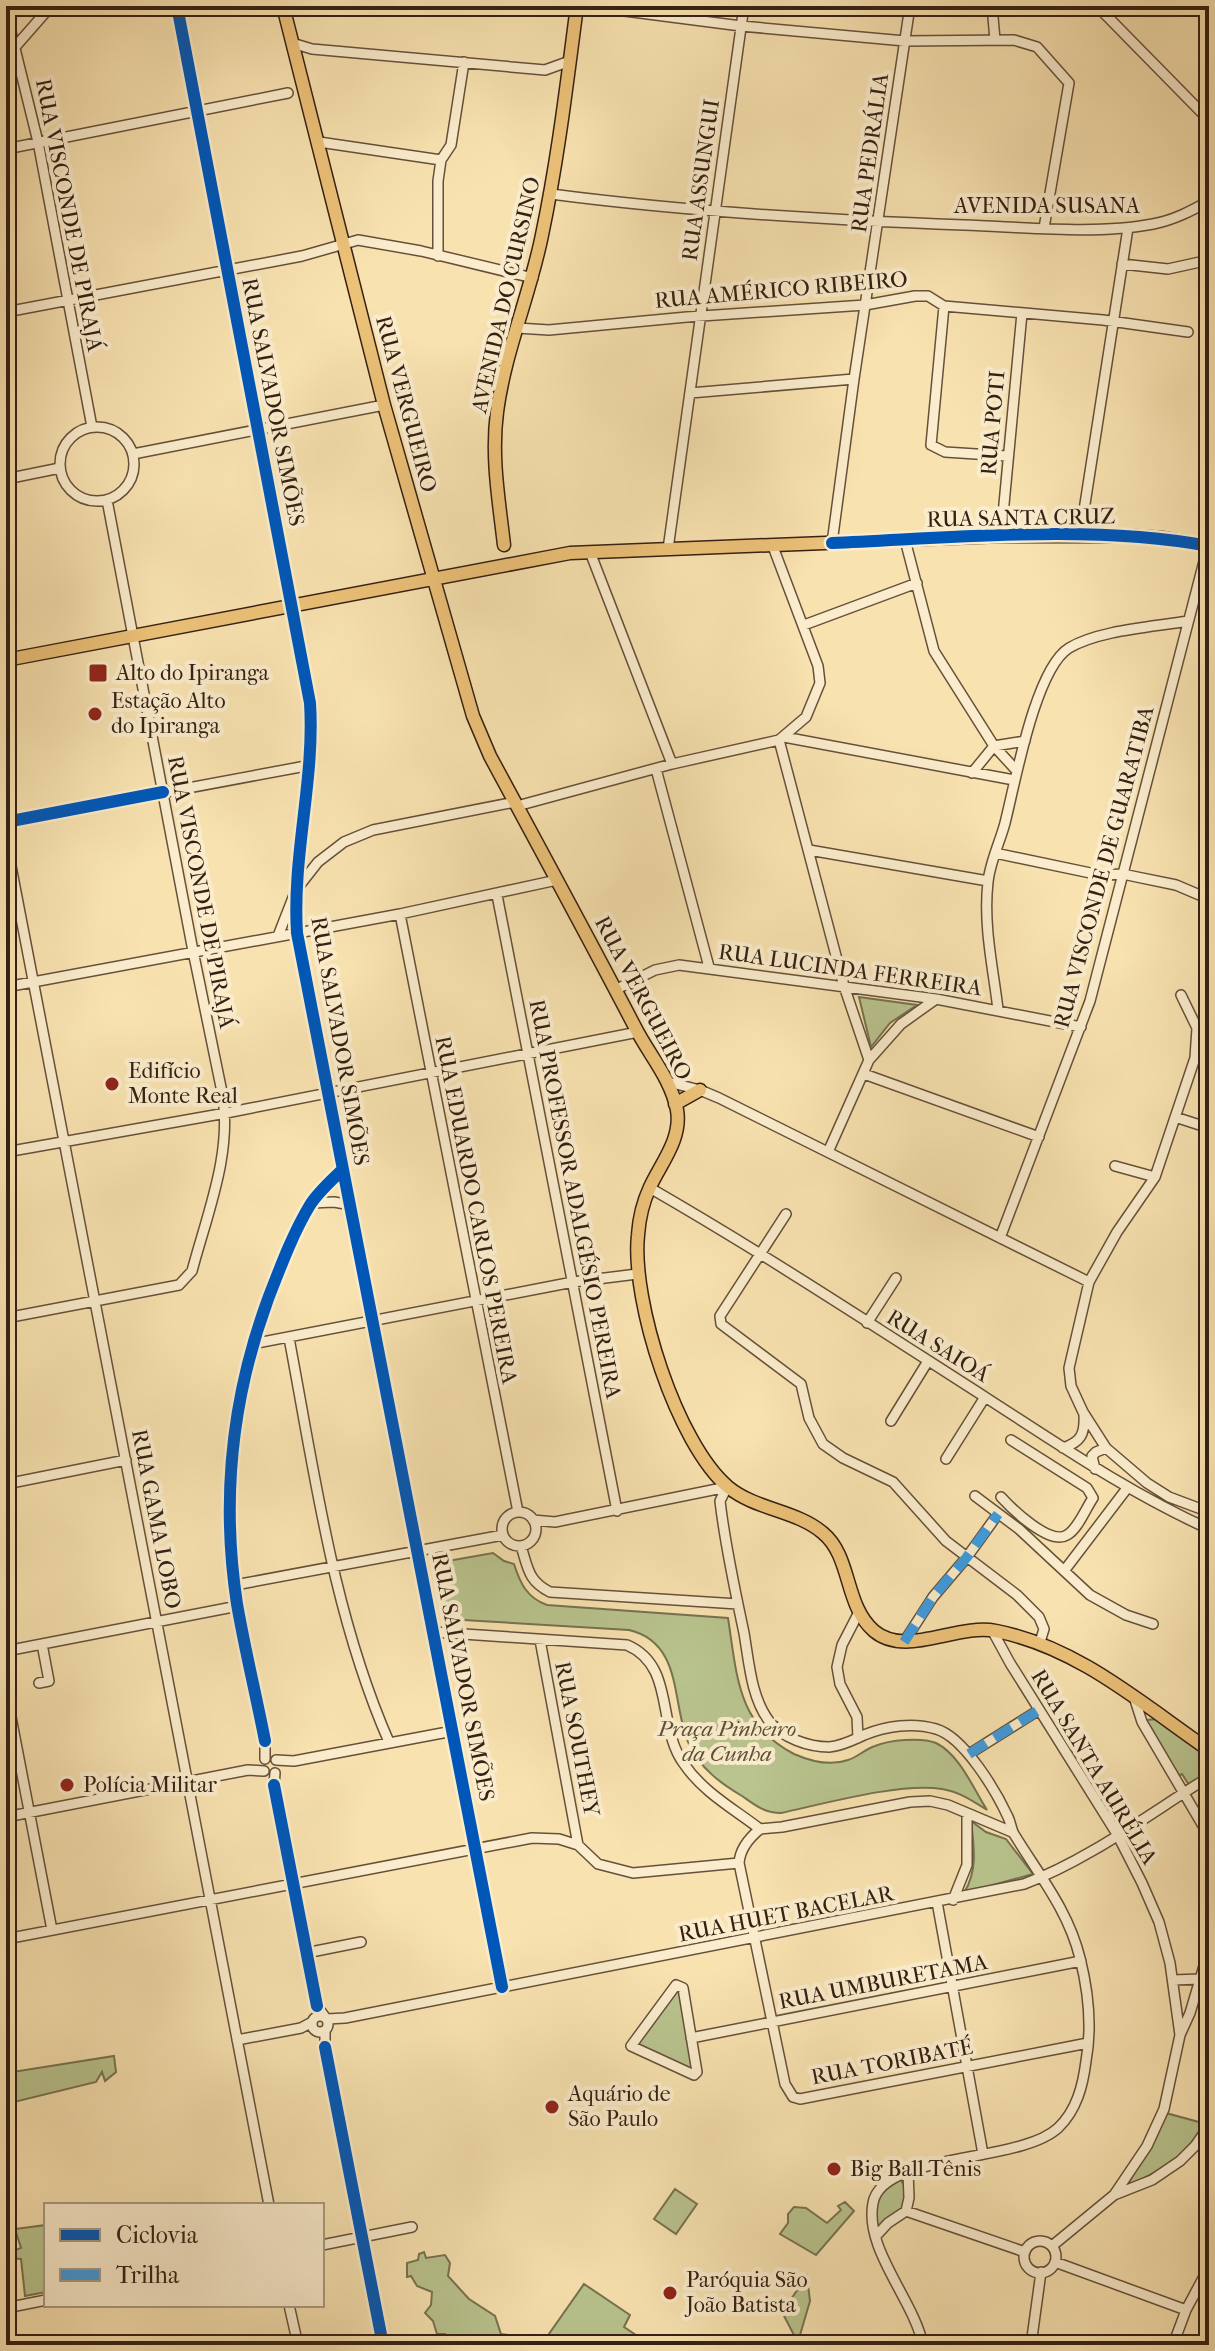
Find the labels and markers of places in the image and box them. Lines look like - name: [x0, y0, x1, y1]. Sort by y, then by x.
- place label: Alto do Ipiranga: [115, 660, 270, 686]
- marker: Alto do Ipiranga: [87, 662, 109, 684]
- place label: Estação Alto do Ipiranga: [111, 688, 226, 739]
- marker: Estação Alto do Ipiranga: [86, 705, 104, 723]
- place label: Edifício Monte Real: [128, 1058, 238, 1109]
- marker: Edifício Monte Real: [103, 1075, 121, 1093]
- place label: Polícia Militar: [83, 1772, 217, 1798]
- marker: Polícia Militar: [58, 1776, 76, 1794]
- place label: Aquário de São Paulo: [567, 2081, 671, 2132]
- marker: Aquário de São Paulo: [543, 2098, 561, 2116]
- place label: Big Ball Tênis: [850, 2156, 981, 2182]
- marker: Big Ball Tênis: [825, 2160, 843, 2178]
- place label: Paróquia São João Batista: [684, 2267, 808, 2318]
- marker: Paróquia São João Batista: [661, 2284, 679, 2302]

